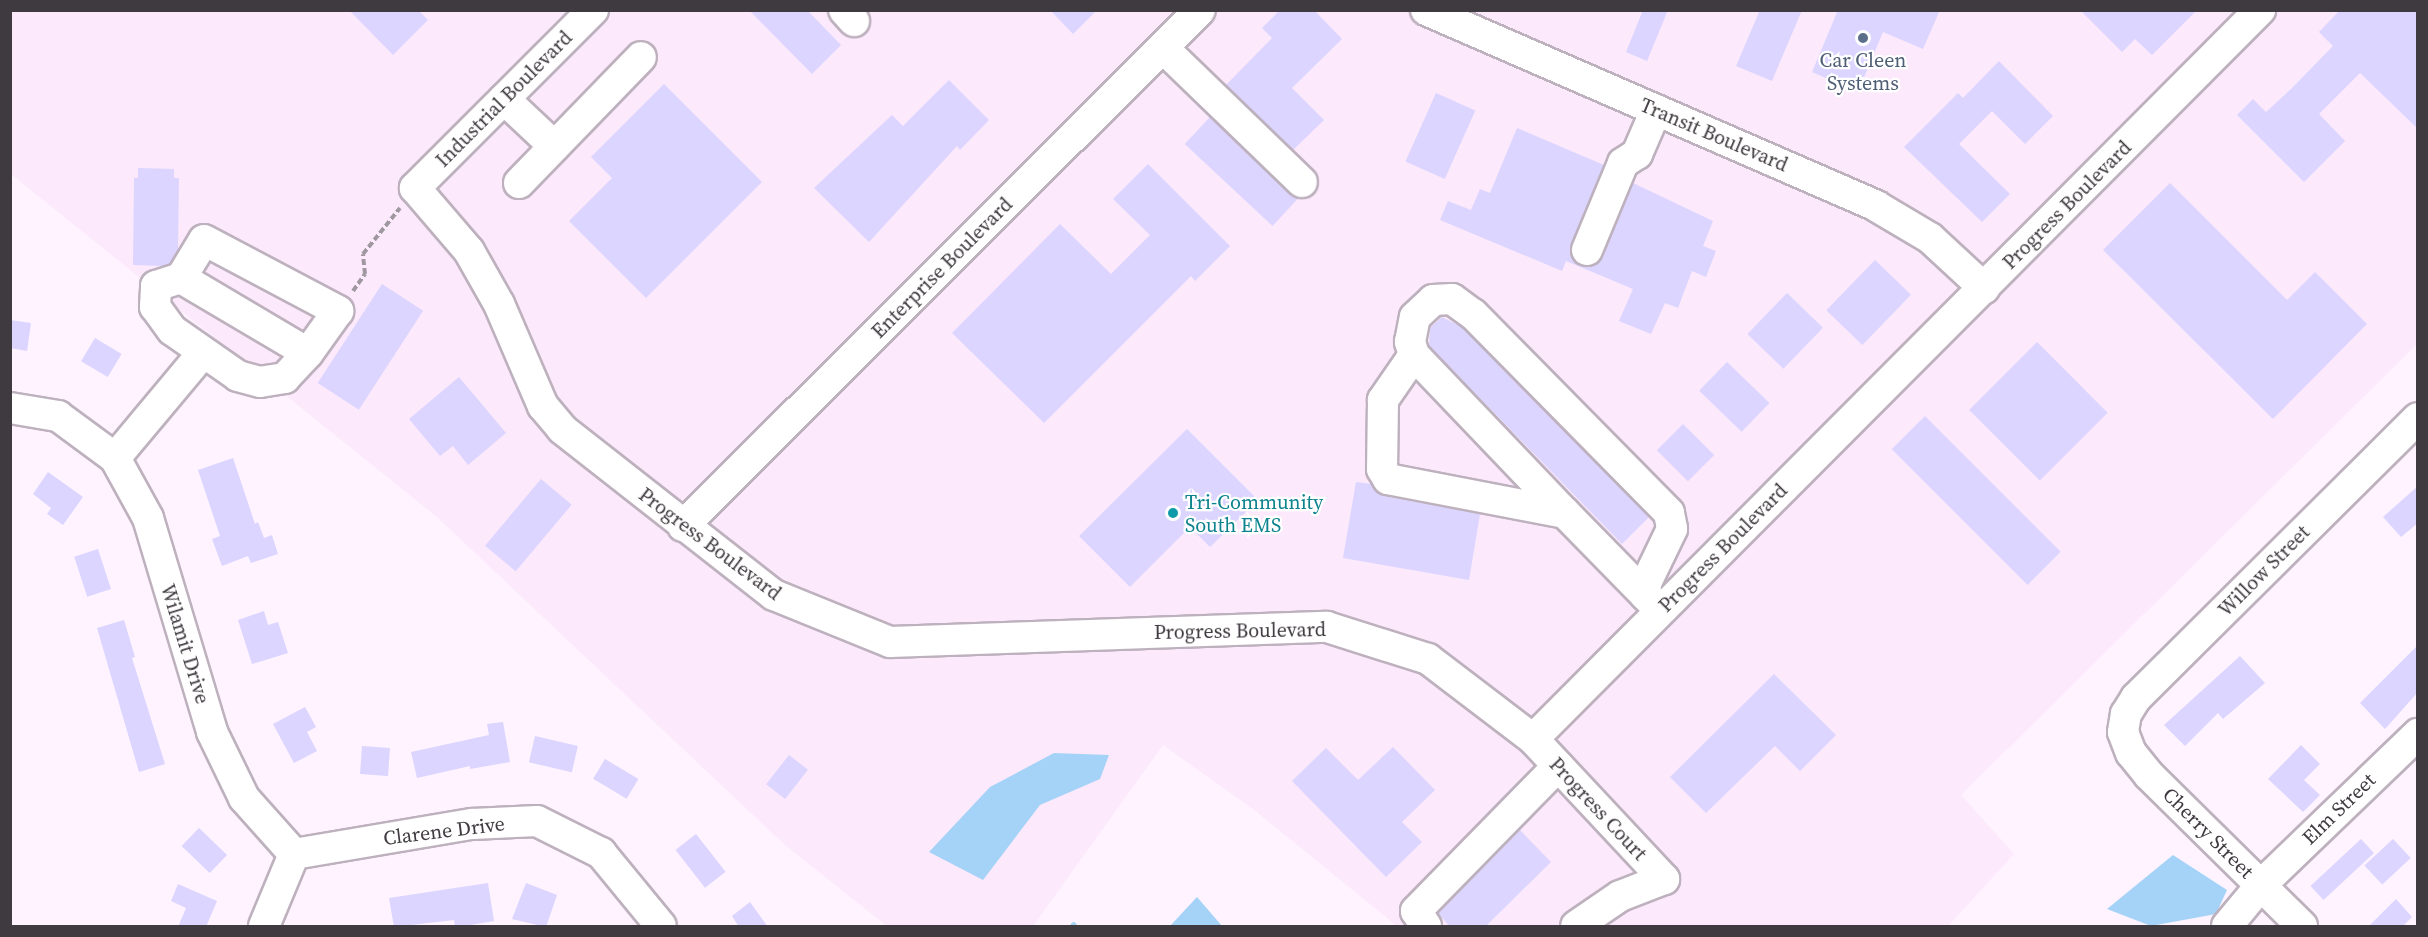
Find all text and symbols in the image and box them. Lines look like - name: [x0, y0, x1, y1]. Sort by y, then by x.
- street label: Industrial Boulevard: [431, 26, 577, 172]
- marker: Car Cleen Systems: [1856, 31, 1870, 45]
- place label: Car Cleen Systems: [1820, 48, 1906, 95]
- street label: Transit Boulevard: [1637, 93, 1791, 177]
- street label: Progress Boulevard: [1998, 136, 2136, 274]
- street label: Enterprise Boulevard: [867, 193, 1017, 343]
- street label: Progress Boulevard: [1654, 479, 1792, 617]
- street label: Progress Boulevard: [634, 483, 786, 605]
- place label: Tri-Community South EMS: [1185, 490, 1323, 537]
- marker: Tri-Community South EMS: [1166, 506, 1180, 520]
- street label: Willow Street: [2213, 520, 2315, 622]
- street label: Wilamit Drive: [155, 581, 215, 707]
- street label: Progress Boulevard: [1154, 618, 1326, 644]
- street label: Progress Court: [1544, 753, 1652, 865]
- street label: Elm Street: [2297, 768, 2381, 850]
- street label: Cherry Street: [2158, 783, 2258, 883]
- street label: Clarene Drive: [382, 812, 506, 850]

